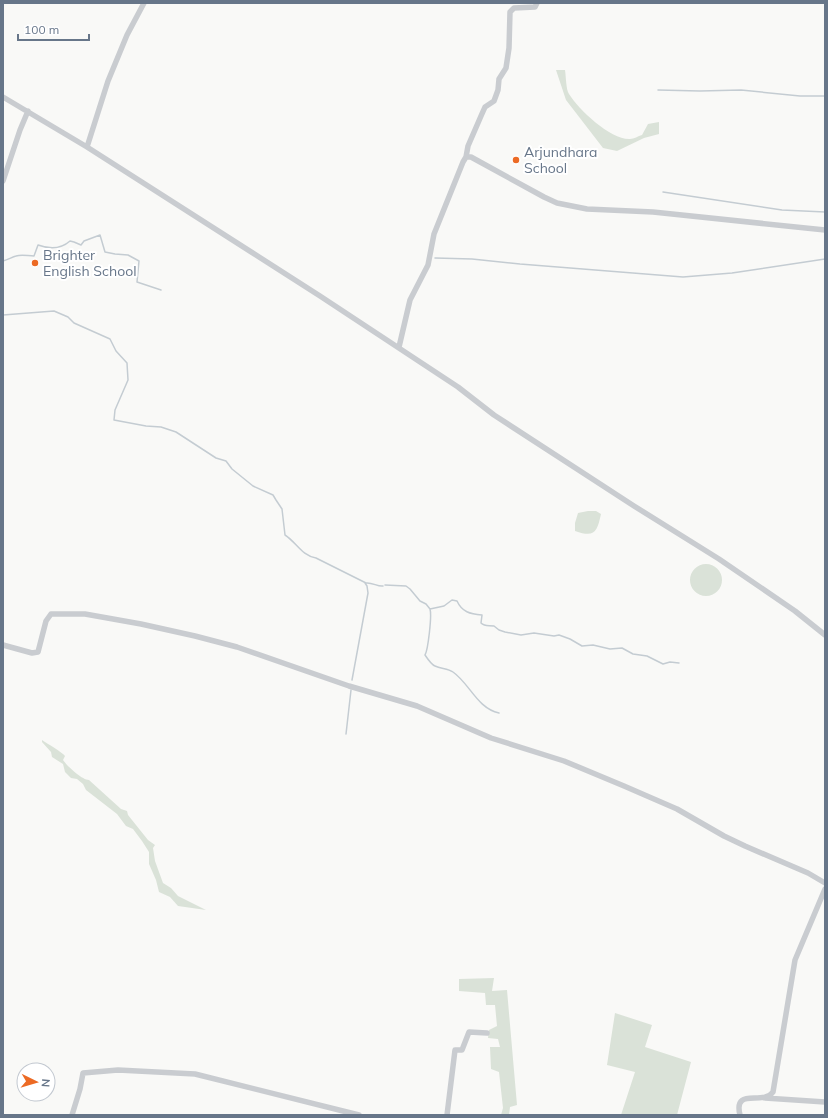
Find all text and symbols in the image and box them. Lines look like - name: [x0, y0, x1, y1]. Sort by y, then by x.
- scale bar: [18, 16, 89, 42]
- text: 100 m: [24, 22, 59, 37]
- place label: Arjundhara School: [524, 143, 597, 177]
- marker: Arjundhara School: [511, 155, 521, 165]
- place label: Brighter English School: [43, 246, 137, 280]
- marker: Brighter English School: [30, 258, 40, 268]
- north arrow: [16, 1062, 56, 1102]
- text: N: [39, 1078, 53, 1088]

